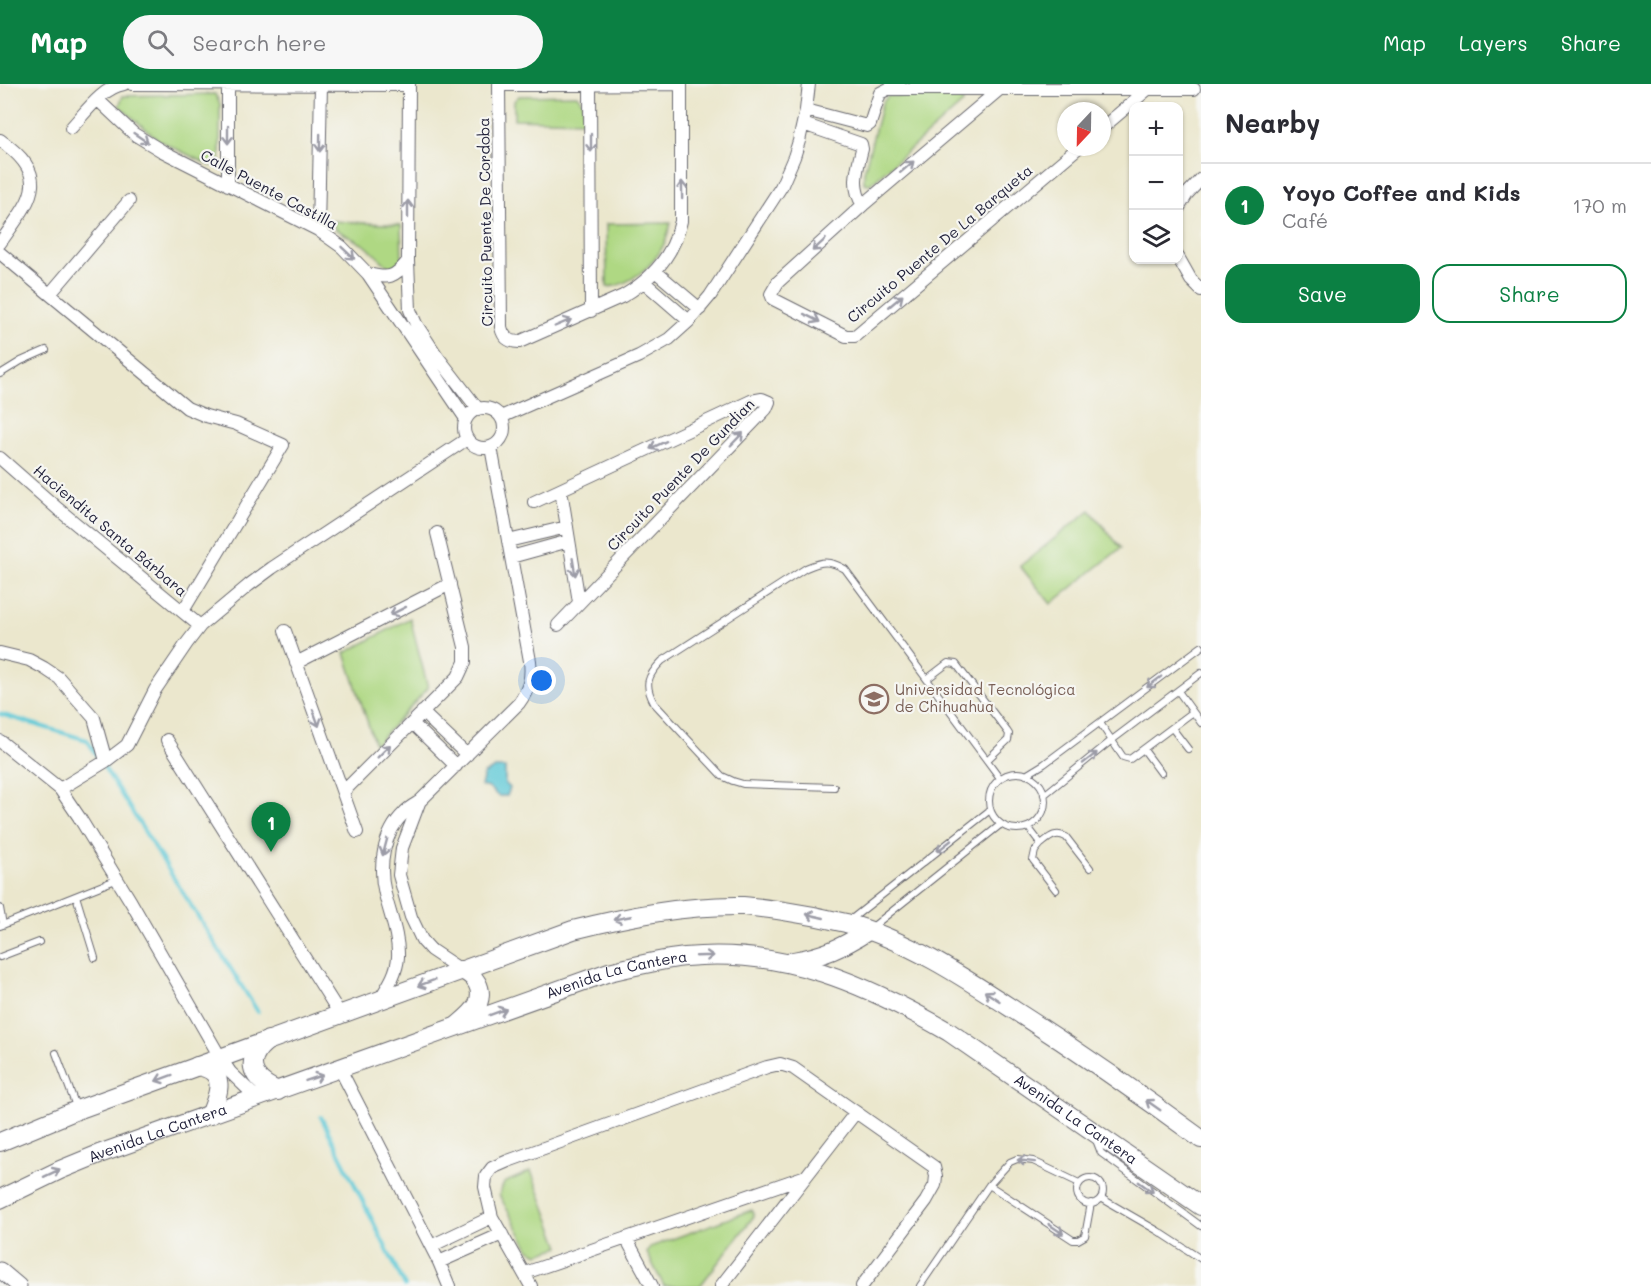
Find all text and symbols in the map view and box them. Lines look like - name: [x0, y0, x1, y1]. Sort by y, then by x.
- search box: [123, 15, 543, 69]
- text: Map: [30, 24, 87, 60]
- icon: search: [144, 26, 177, 59]
- text: Search here: [192, 28, 326, 57]
- text: Map: [1383, 29, 1426, 56]
- text: Layers: [1459, 29, 1528, 56]
- text: Share: [1561, 29, 1621, 56]
- north arrow: [1057, 102, 1111, 156]
- map controls: [1129, 102, 1183, 264]
- button: +: [1129, 102, 1183, 156]
- text: Nearby: [1225, 106, 1320, 140]
- street label: Circuito Puente De Cordoba: [473, 117, 497, 327]
- one-way arrow: [222, 124, 234, 144]
- one-way arrow: [133, 132, 150, 145]
- one-way arrow: [585, 132, 597, 152]
- one-way arrow: [314, 133, 325, 153]
- street label: Calle Puente Castilla: [197, 144, 342, 234]
- button: −: [1129, 156, 1183, 210]
- street label: Circuito Puente De La Barqueta: [843, 160, 1036, 327]
- one-way arrow: [899, 161, 915, 174]
- text: Yoyo Coffee and Kids: [1282, 178, 1521, 207]
- one-way arrow: [676, 180, 688, 200]
- text: 1: [1240, 192, 1249, 218]
- text: 170 m: [1572, 192, 1627, 218]
- one-way arrow: [402, 200, 414, 220]
- text: Café: [1282, 207, 1328, 233]
- button: layers: [1129, 210, 1183, 264]
- one-way arrow: [812, 237, 827, 252]
- one-way arrow: [341, 246, 356, 260]
- button: Save: [1225, 264, 1420, 323]
- button: Share: [1432, 264, 1627, 323]
- one-way arrow: [888, 294, 903, 308]
- one-way arrow: [802, 313, 820, 325]
- one-way arrow: [554, 316, 572, 328]
- street label: Circuito Puente De Gundian: [602, 394, 758, 555]
- one-way arrow: [730, 432, 744, 447]
- one-way arrow: [649, 439, 667, 451]
- street label: Haciendita Santa Bárbara: [30, 460, 192, 600]
- one-way arrow: [568, 556, 579, 576]
- one-way arrow: [389, 606, 407, 617]
- your location: [527, 666, 556, 695]
- one-way arrow: [1146, 675, 1162, 688]
- place label: Universidad Tecnológica de Chihuahua: [895, 679, 1075, 716]
- school or university icon: Universidad Tecnológica de Chihuahua: [858, 683, 890, 715]
- one-way arrow: [311, 708, 322, 727]
- one-way arrow: [377, 743, 391, 758]
- one-way arrow: [1081, 751, 1097, 764]
- pin: 1: [252, 802, 290, 852]
- one-way arrow: [379, 838, 391, 857]
- one-way arrow: [936, 840, 952, 853]
- one-way arrow: [806, 910, 825, 922]
- one-way arrow: [612, 913, 632, 924]
- street label: Avenida La Cantera: [543, 946, 688, 1003]
- one-way arrow: [695, 951, 715, 962]
- one-way arrow: [417, 978, 436, 989]
- one-way arrow: [984, 989, 1001, 1001]
- one-way arrow: [488, 1006, 507, 1017]
- street label: Avenida La Cantera: [1010, 1069, 1142, 1168]
- one-way arrow: [305, 1071, 323, 1082]
- one-way arrow: [155, 1073, 174, 1084]
- street label: Avenida La Cantera: [85, 1098, 229, 1166]
- one-way arrow: [1146, 1099, 1162, 1111]
- one-way arrow: [1017, 1155, 1036, 1166]
- one-way arrow: [43, 1167, 61, 1179]
- one-way arrow: [1138, 1181, 1154, 1193]
- one-way arrow: [1047, 1223, 1064, 1236]

